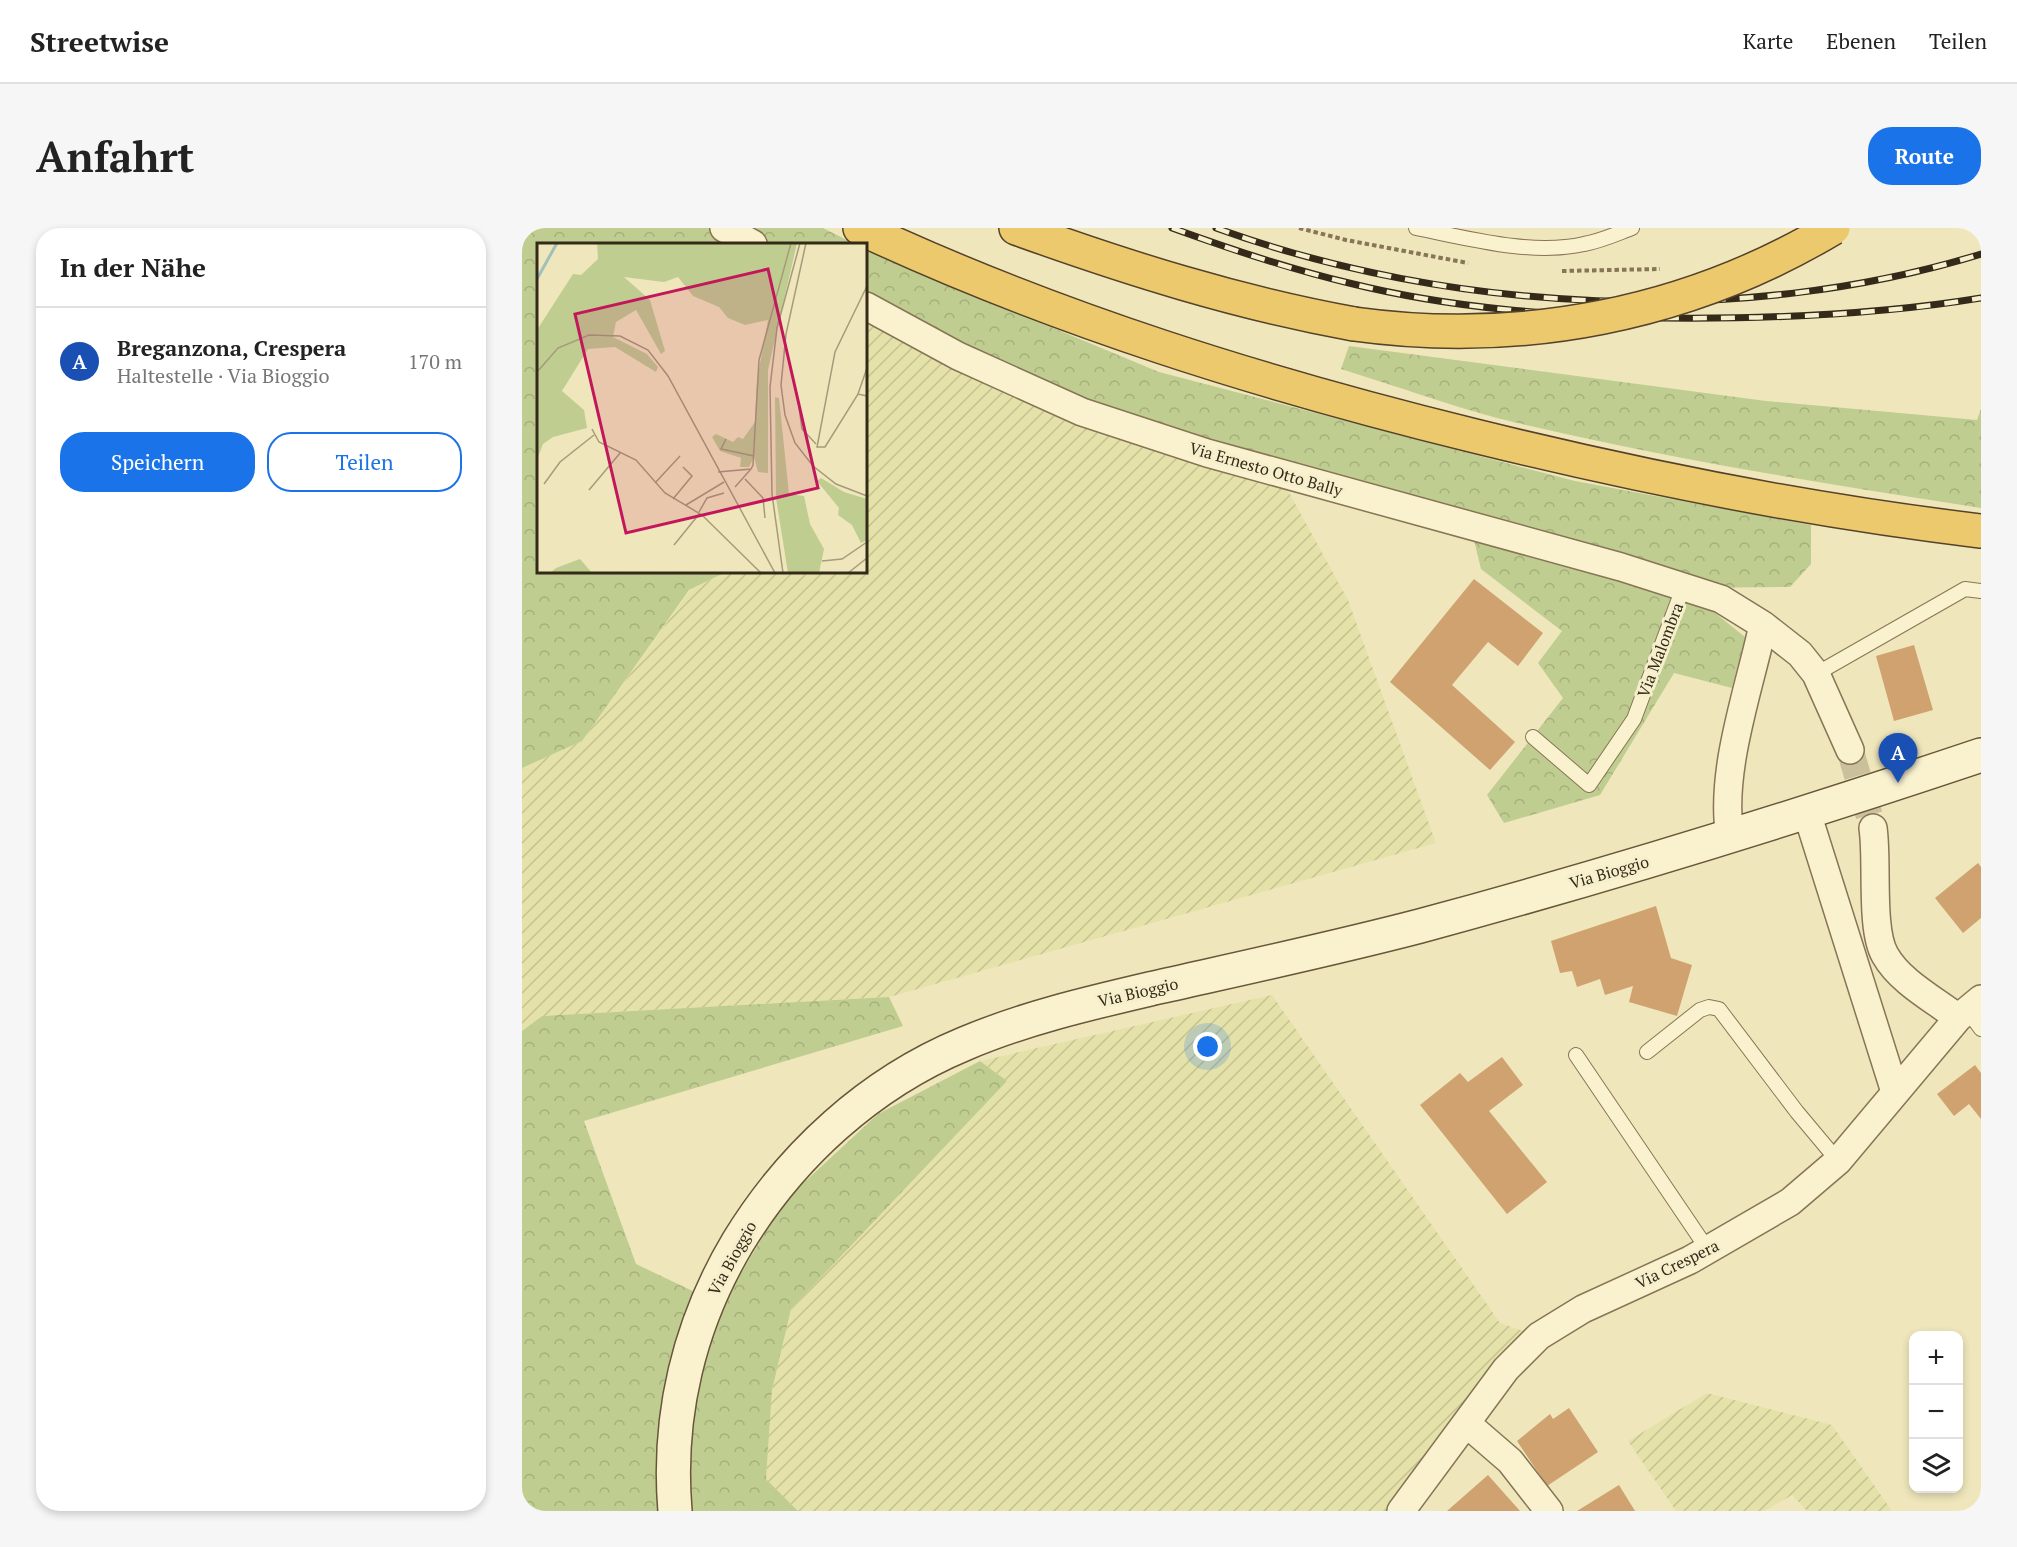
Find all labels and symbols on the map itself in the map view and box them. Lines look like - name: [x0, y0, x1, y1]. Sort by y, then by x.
- inset map: [537, 243, 867, 573]
- street label: Via Ernesto Otto Bally: [1187, 437, 1346, 502]
- street label: Via Malombra: [1632, 599, 1688, 701]
- pin: A: [1878, 734, 1918, 783]
- street label: Via Bioggio: [1567, 850, 1651, 894]
- street label: Via Bioggio: [1096, 972, 1180, 1012]
- your location: [1193, 1032, 1222, 1061]
- street label: Via Bioggio: [703, 1217, 762, 1299]
- street label: Via Crespera: [1632, 1234, 1722, 1294]

